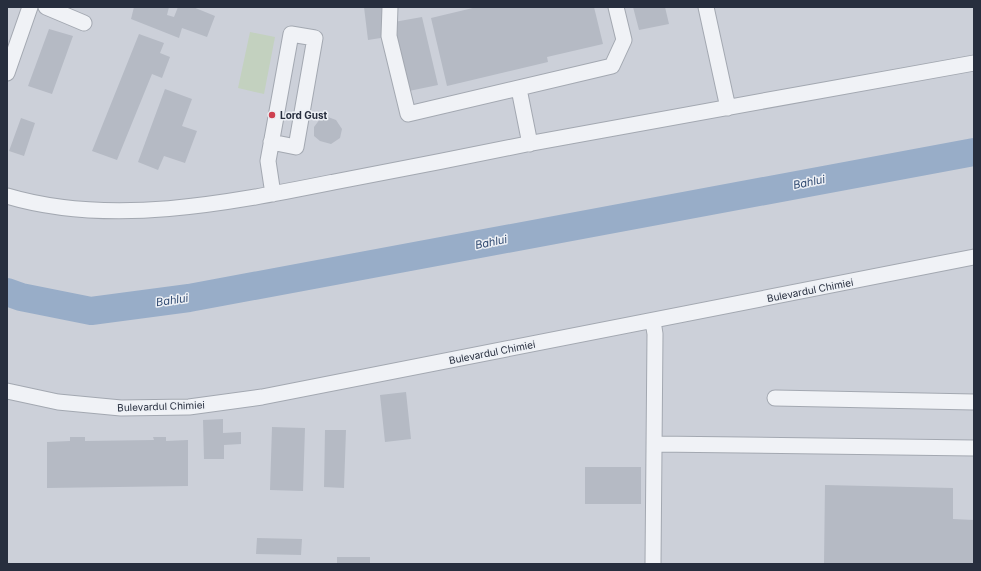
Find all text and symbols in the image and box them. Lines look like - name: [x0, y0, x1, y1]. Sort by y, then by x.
- place label: Lord Gust: [280, 109, 328, 121]
- marker: Lord Gust: [267, 110, 277, 120]
- water label: Bahlui: [792, 172, 827, 192]
- water label: Bahlui: [474, 232, 509, 252]
- street label: Bulevardul Chimiei: [766, 276, 854, 304]
- water label: Bahlui: [155, 291, 189, 309]
- street label: Bulevardul Chimiei: [448, 338, 536, 366]
- street label: Bulevardul Chimiei: [117, 398, 205, 414]

